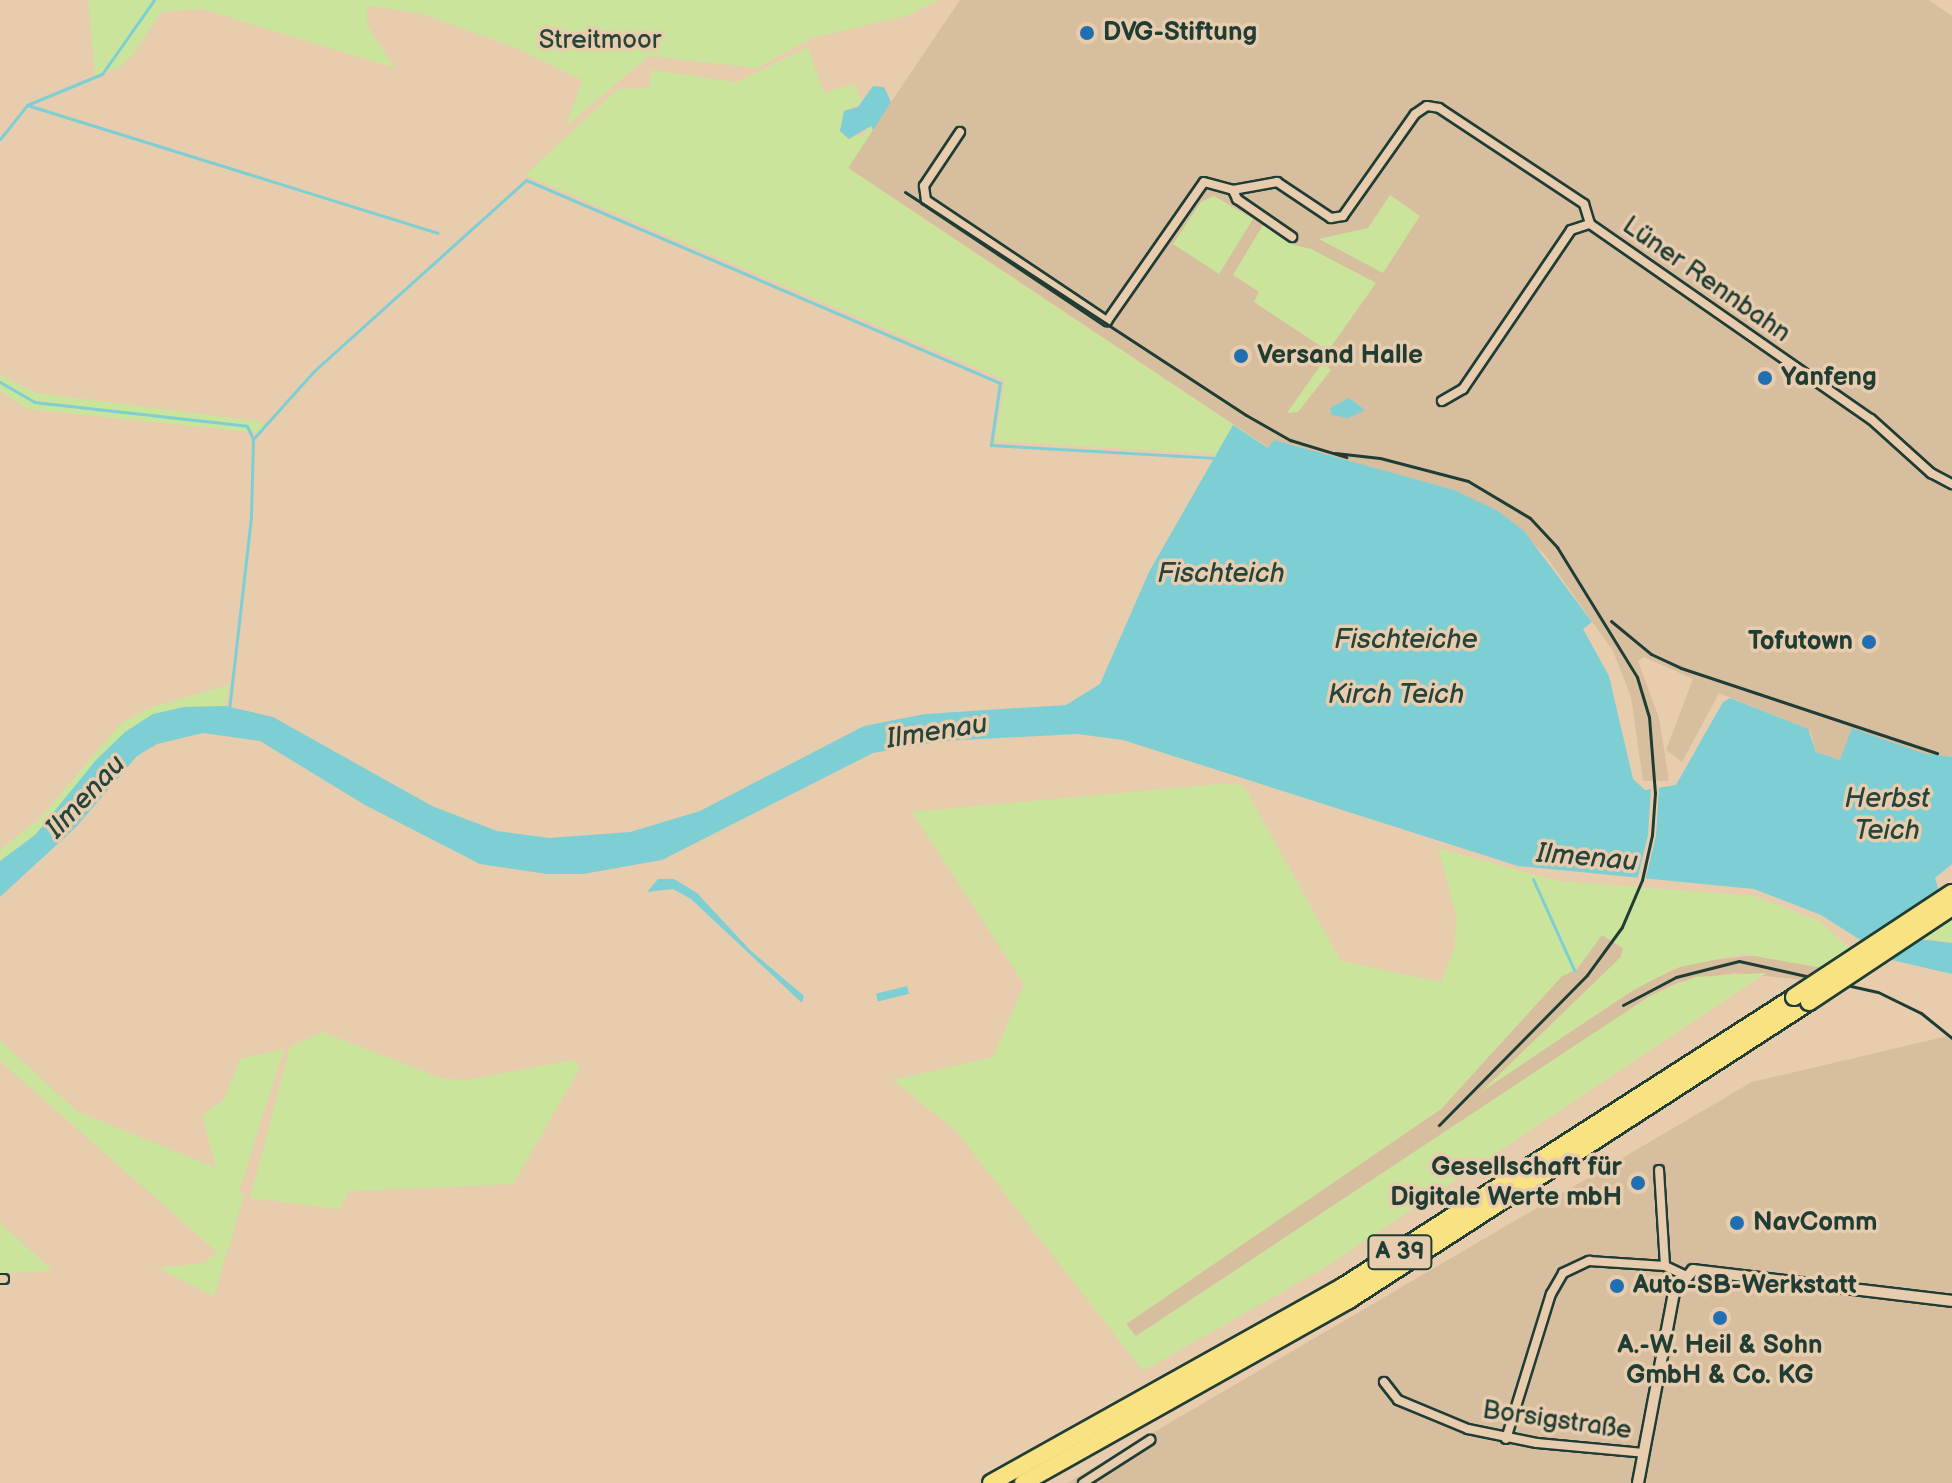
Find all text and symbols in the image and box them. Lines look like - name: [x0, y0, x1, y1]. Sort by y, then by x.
- place label: DVG-Stiftung: [1103, 17, 1257, 49]
- marker: DVG-Stiftung: [1078, 24, 1096, 42]
- park label: Streitmoor: [539, 25, 661, 57]
- street label: Lüner Rennbahn: [1616, 210, 1796, 350]
- place label: Versand Halle: [1257, 340, 1423, 372]
- marker: Versand Halle: [1232, 347, 1250, 365]
- place label: Yanfeng: [1781, 362, 1877, 394]
- marker: Yanfeng: [1756, 369, 1774, 387]
- water label: Fischteich: [1157, 557, 1285, 591]
- water label: Fischteiche: [1334, 623, 1478, 657]
- place label: Tofutown: [1748, 626, 1853, 658]
- marker: Tofutown: [1860, 633, 1878, 651]
- water label: Kirch Teich: [1327, 678, 1465, 712]
- water label: Ilmenau: [884, 707, 990, 757]
- water label: Ilmenau: [39, 748, 133, 846]
- water label: Herbst Teich: [1844, 782, 1930, 848]
- water label: Ilmenau: [1535, 837, 1639, 879]
- place label: Gesellschaft für Digitale Werte mbH: [1390, 1152, 1622, 1214]
- marker: Gesellschaft für Digitale Werte mbH: [1629, 1174, 1647, 1192]
- place label: NavComm: [1753, 1207, 1877, 1239]
- marker: NavComm: [1728, 1214, 1746, 1232]
- road number: A 39: [1366, 1232, 1434, 1272]
- place label: Auto-SB-Werkstatt: [1633, 1270, 1857, 1302]
- marker: Auto-SB-Werkstatt: [1608, 1277, 1626, 1295]
- marker: A.-W. Heil & Sohn GmbH & Co. KG: [1711, 1309, 1729, 1327]
- place label: A.-W. Heil & Sohn GmbH & Co. KG: [1618, 1330, 1822, 1392]
- street label: Borsigstraße: [1480, 1395, 1634, 1447]

